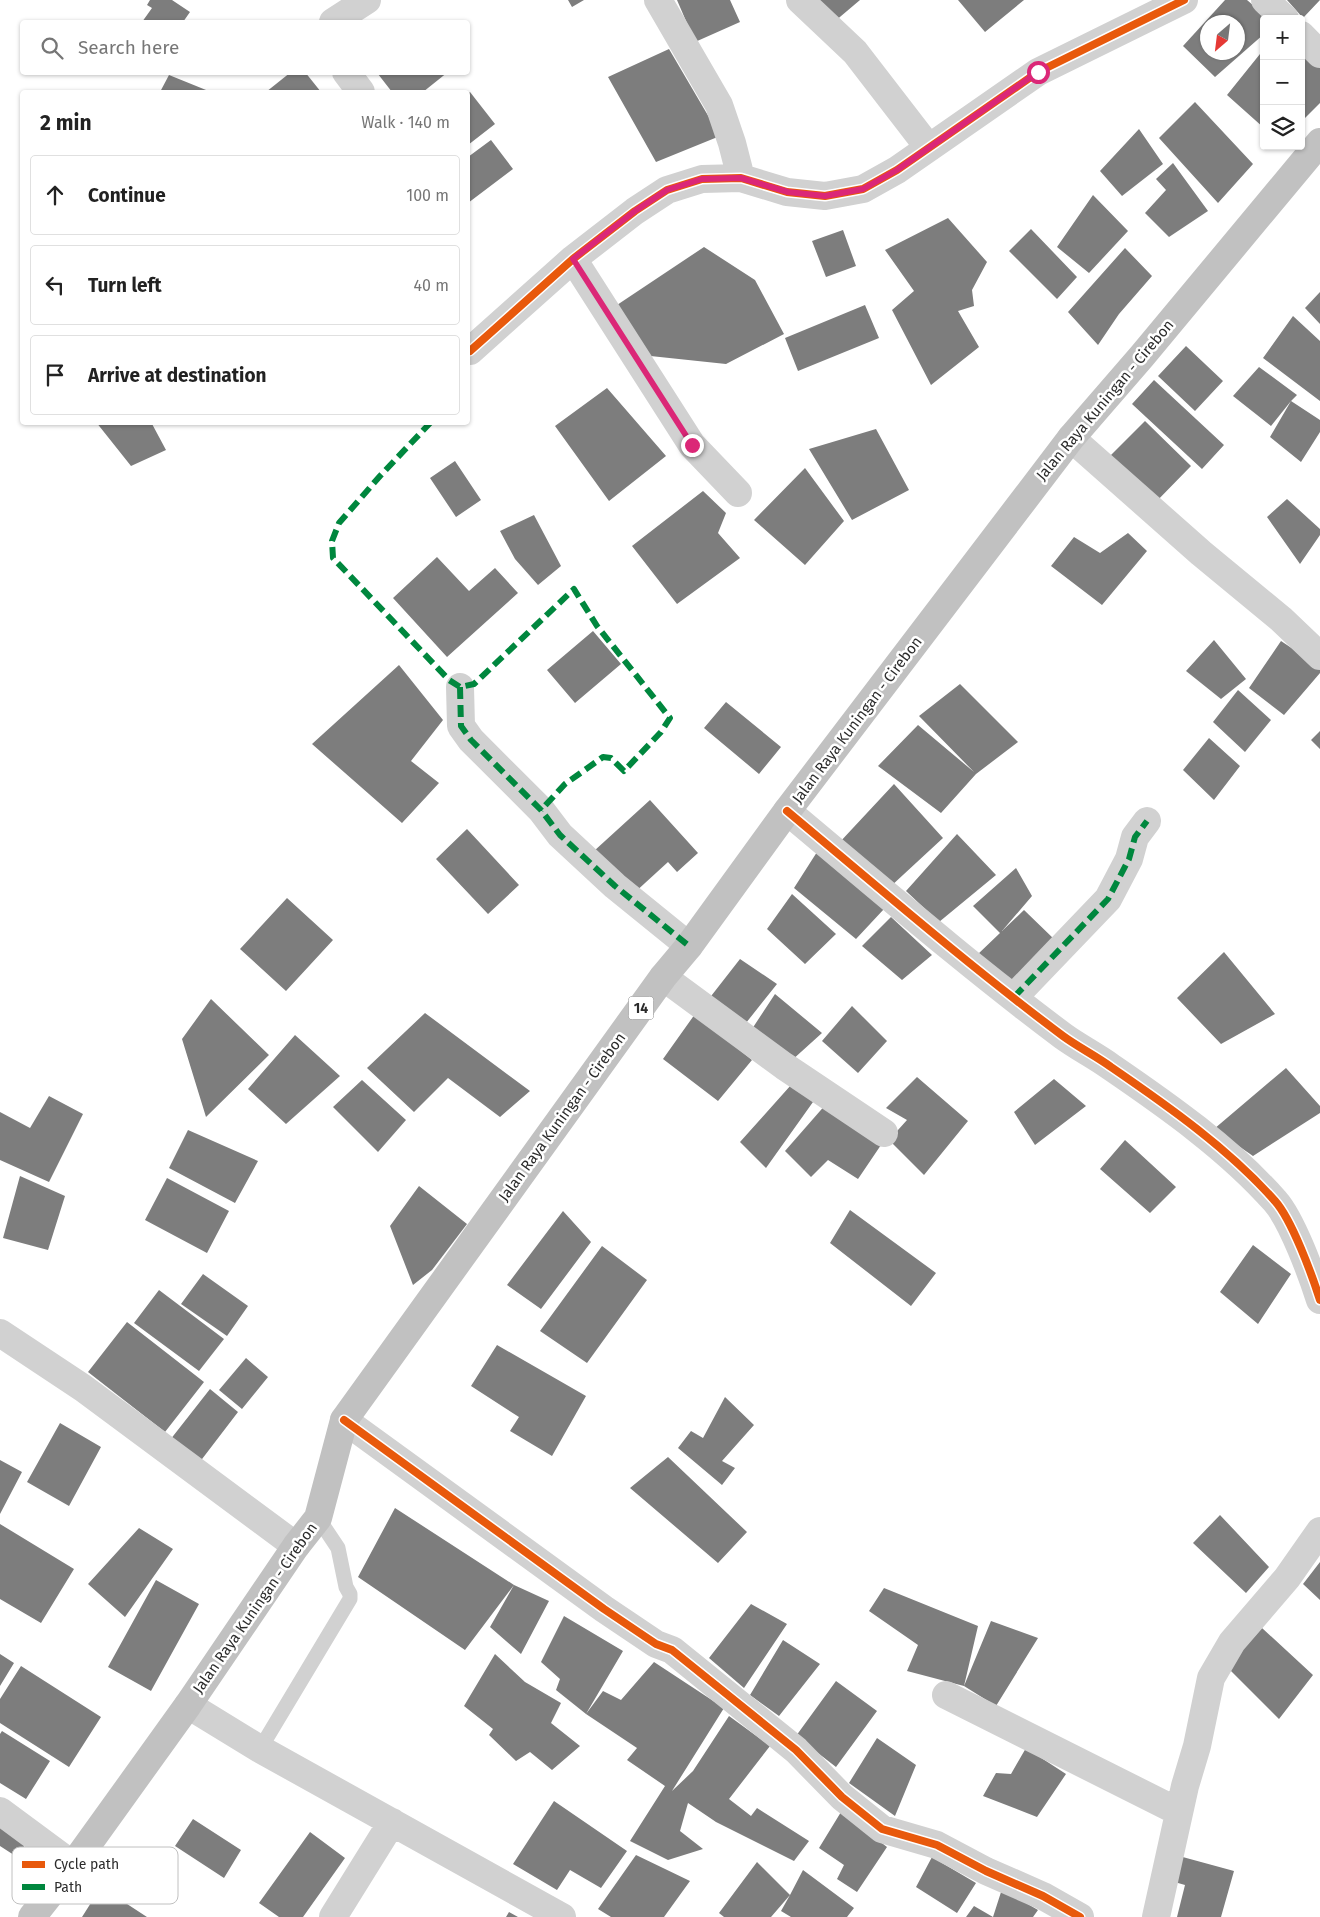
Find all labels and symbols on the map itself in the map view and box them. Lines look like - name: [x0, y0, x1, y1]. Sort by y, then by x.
- north arrow: [1200, 15, 1245, 60]
- route start: [1027, 61, 1050, 84]
- street label: Jalan Raya Kuningan - Cirebon: [1032, 316, 1178, 484]
- route end: [681, 434, 704, 457]
- street label: Jalan Raya Kuningan - Cirebon: [788, 633, 926, 807]
- road number: 14: [628, 996, 654, 1020]
- street label: Jalan Raya Kuningan - Cirebon: [495, 1029, 629, 1205]
- street label: Jalan Raya Kuningan - Cirebon: [189, 1519, 321, 1697]
- legend: [12, 1847, 178, 1904]
- text: Cycle path: [54, 1856, 119, 1873]
- text: Path: [54, 1879, 82, 1896]

